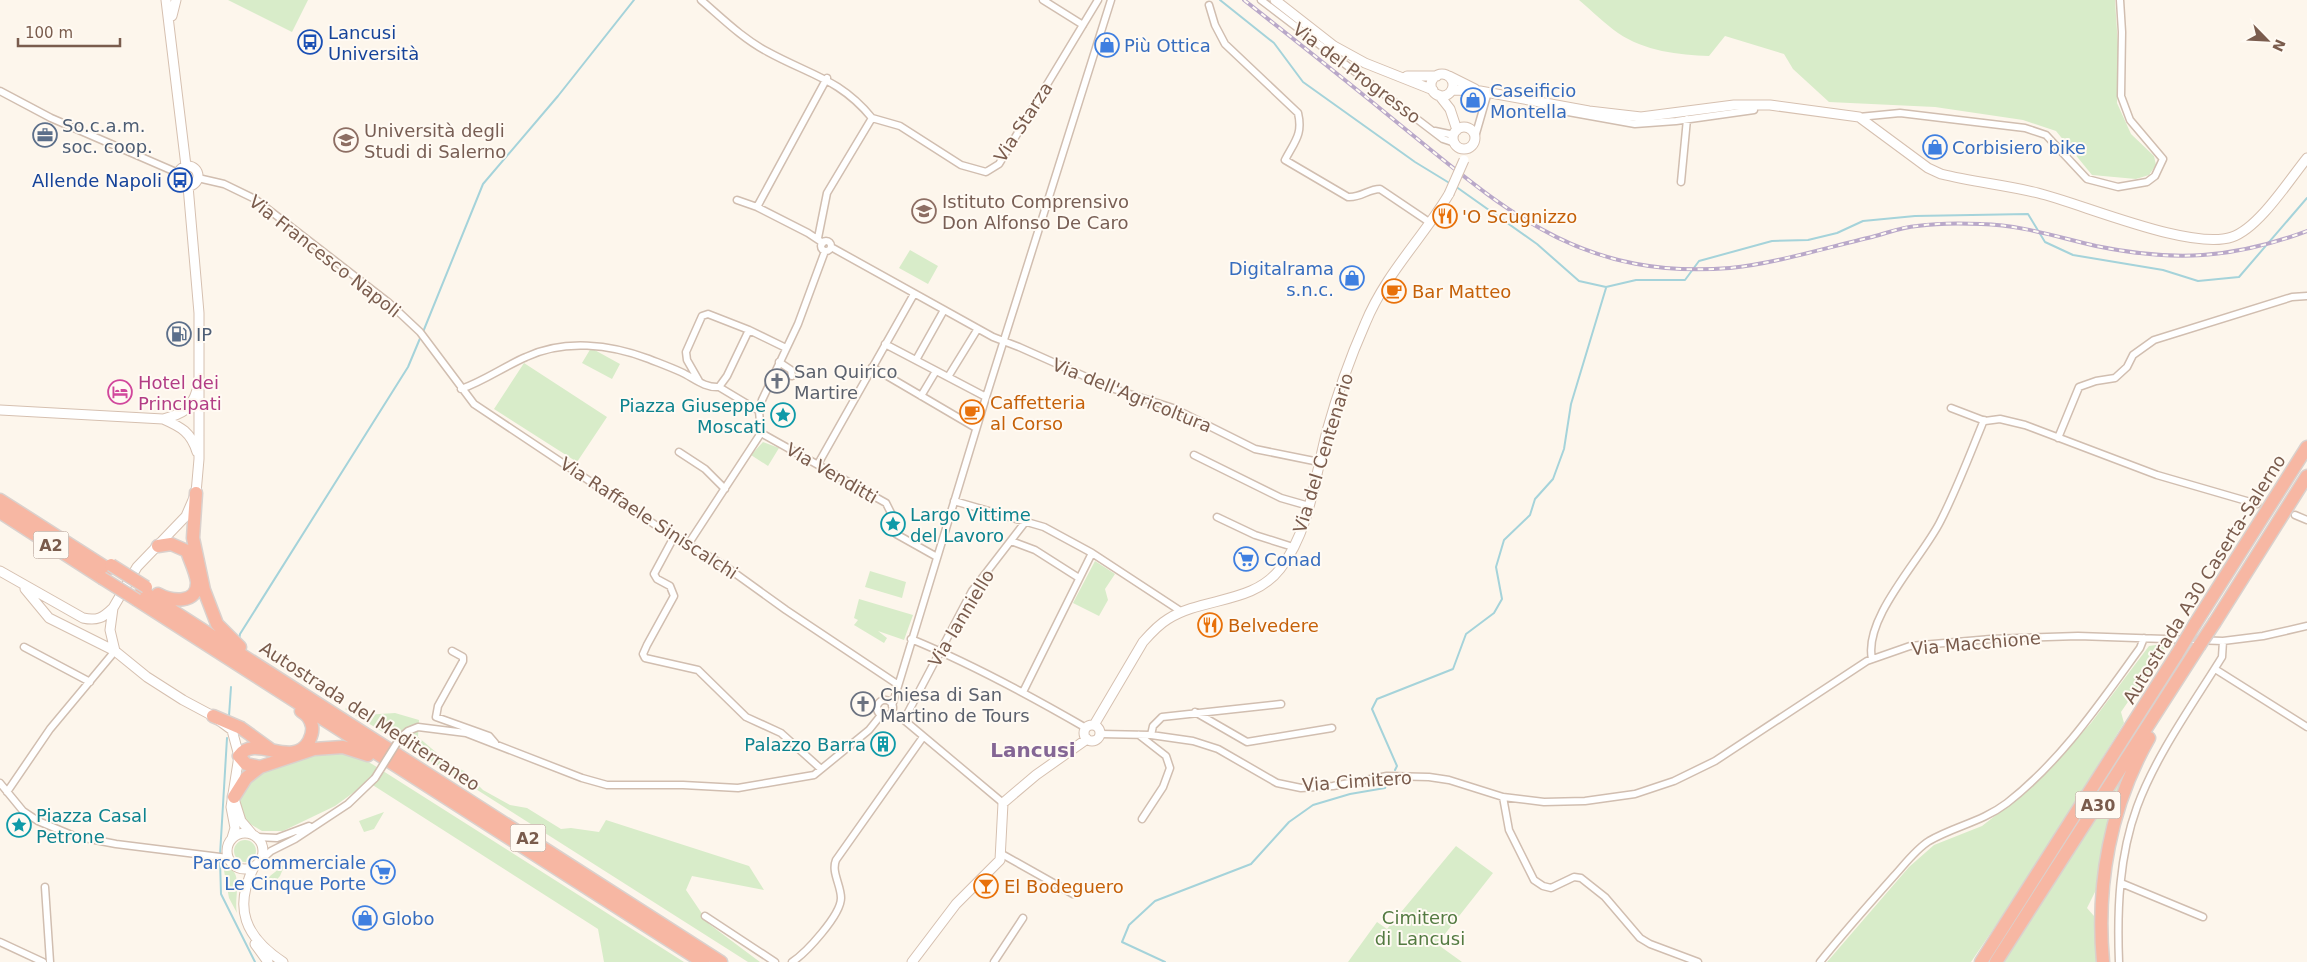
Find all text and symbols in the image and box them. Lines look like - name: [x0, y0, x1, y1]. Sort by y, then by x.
- scale bar: [18, 15, 120, 47]
- north arrow: [2242, 15, 2292, 65]
- street label: Via del Progresso: [1289, 18, 1425, 128]
- place label: Lancusi Università: [328, 22, 419, 64]
- text: 100 m: [25, 24, 73, 42]
- bus stop icon: Lancusi Università: [297, 29, 323, 55]
- shop icon: Più Ottica: [1094, 32, 1120, 58]
- place label: Più Ottica: [1124, 35, 1211, 56]
- text: N: [2269, 37, 2289, 54]
- street label: Via Starza: [989, 78, 1057, 166]
- place label: Caseificio Montella: [1490, 80, 1576, 122]
- shop icon: Caseificio Montella: [1460, 87, 1486, 113]
- place label: So.c.a.m. soc. coop.: [62, 115, 153, 157]
- place label: Università degli Studi di Salerno: [364, 120, 506, 162]
- office icon: So.c.a.m. soc. coop.: [32, 122, 58, 148]
- school or university icon: Università degli Studi di Salerno: [333, 127, 359, 153]
- shop icon: Corbisiero bike: [1922, 134, 1948, 160]
- place label: Corbisiero bike: [1952, 137, 2086, 158]
- bus stop icon: Allende Napoli: [167, 167, 193, 193]
- place label: Allende Napoli: [32, 170, 162, 191]
- street label: Via Francesco Napoli: [245, 190, 405, 322]
- place label: Istituto Comprensivo Don Alfonso De Caro: [942, 191, 1129, 233]
- school or university icon: Istituto Comprensivo Don Alfonso De Caro: [911, 198, 937, 224]
- restaurant icon: 'O Scugnizzo: [1432, 203, 1458, 229]
- place label: 'O Scugnizzo: [1462, 206, 1577, 227]
- place label: Digitalrama s.n.c.: [1229, 258, 1334, 300]
- shop icon: Digitalrama s.n.c.: [1339, 265, 1365, 291]
- cafe icon: Bar Matteo: [1381, 278, 1407, 304]
- place label: Bar Matteo: [1412, 281, 1511, 302]
- fuel station icon: IP: [166, 321, 192, 347]
- place label: IP: [196, 324, 212, 345]
- street label: Via dell'Agricoltura: [1049, 353, 1215, 437]
- place label: San Quirico Martire: [794, 361, 897, 403]
- church icon: San Quirico Martire: [764, 368, 790, 394]
- street label: Via del Centenario: [1289, 371, 1357, 535]
- place label: Hotel dei Principati: [138, 372, 222, 414]
- hotel icon: Hotel dei Principati: [107, 379, 133, 405]
- place label: Caffetteria al Corso: [990, 392, 1086, 434]
- place label: Piazza Giuseppe Moscati: [619, 395, 766, 437]
- cafe icon: Caffetteria al Corso: [959, 399, 985, 425]
- place icon: Piazza Giuseppe Moscati: [770, 402, 796, 428]
- street label: Via Venditti: [782, 438, 882, 508]
- street label: Autostrada A30 Caserta-Salerno: [2118, 451, 2290, 707]
- street label: Via Raffaele Siniscalchi: [556, 453, 742, 583]
- place label: Largo Vittime del Lavoro: [910, 504, 1031, 546]
- place icon: Largo Vittime del Lavoro: [880, 511, 906, 537]
- road number: A2: [34, 532, 68, 558]
- supermarket icon: Conad: [1233, 546, 1259, 572]
- place label: Conad: [1264, 549, 1321, 570]
- street label: Via Ianniello: [924, 565, 998, 671]
- restaurant icon: Belvedere: [1197, 612, 1223, 638]
- place label: Belvedere: [1228, 615, 1319, 636]
- street label: Via Macchione: [1910, 627, 2042, 659]
- street label: Autostrada del Mediterraneo: [256, 637, 484, 795]
- place label: Chiesa di San Martino de Tours: [880, 684, 1030, 726]
- church icon: Chiesa di San Martino de Tours: [850, 691, 876, 717]
- building icon: Palazzo Barra: [870, 731, 896, 757]
- place label: Palazzo Barra: [744, 734, 866, 755]
- district label: Lancusi: [990, 738, 1076, 762]
- street label: Via Cimitero: [1301, 767, 1413, 795]
- road number: A30: [2076, 792, 2120, 818]
- place label: Piazza Casal Petrone: [36, 805, 147, 847]
- place icon: Piazza Casal Petrone: [6, 812, 32, 838]
- road number: A2: [510, 824, 546, 851]
- place label: Parco Commerciale Le Cinque Porte: [193, 852, 366, 894]
- supermarket icon: Parco Commerciale Le Cinque Porte: [370, 859, 396, 885]
- bar icon: El Bodeguero: [973, 873, 999, 899]
- place label: El Bodeguero: [1004, 876, 1124, 897]
- shop icon: Globo: [352, 905, 378, 931]
- park label: Cimitero di Lancusi: [1375, 907, 1465, 949]
- place label: Globo: [382, 908, 434, 929]

